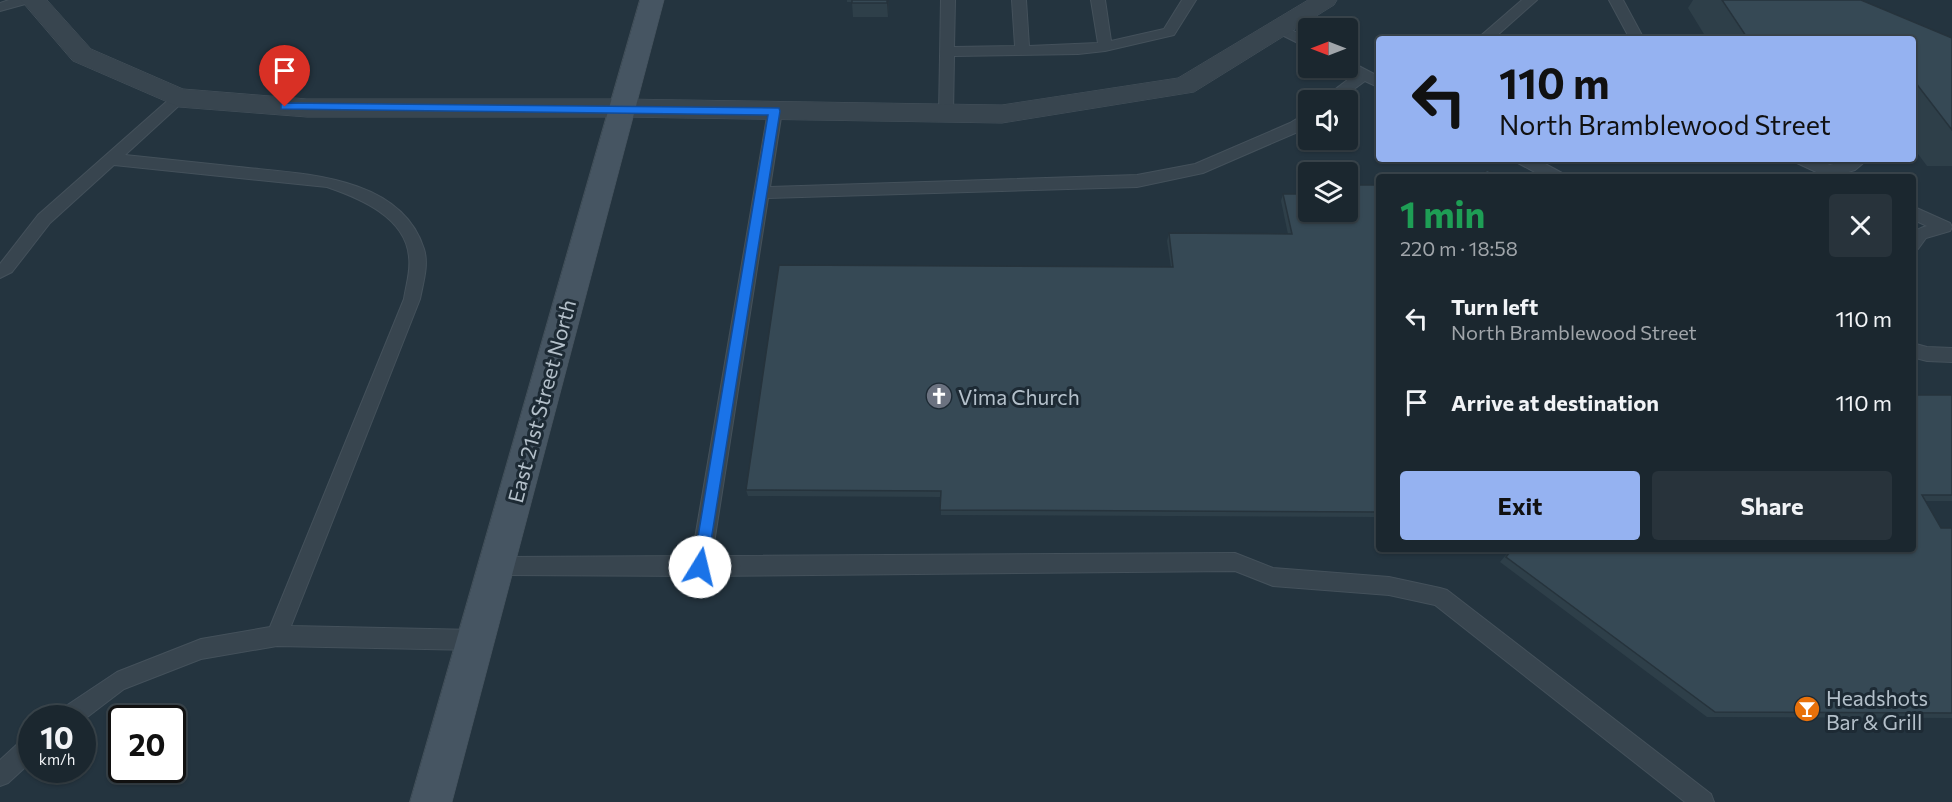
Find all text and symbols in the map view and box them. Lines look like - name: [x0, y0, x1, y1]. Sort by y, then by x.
- north arrow: [1298, 18, 1358, 78]
- map controls: [1298, 18, 1358, 222]
- pin: [259, 45, 310, 107]
- icon: arrive: [268, 54, 301, 87]
- text: 110 m: [1499, 56, 1610, 108]
- icon: left: [1400, 60, 1478, 138]
- button: sound: [1298, 90, 1358, 150]
- text: North Bramblewood Street: [1499, 108, 1831, 141]
- button: layers: [1298, 162, 1358, 222]
- text: 1 min: [1400, 191, 1485, 235]
- button: close: [1829, 194, 1892, 257]
- text: 220 m · 18:58: [1400, 236, 1518, 260]
- text: Turn left: [1451, 293, 1538, 320]
- street label: East 21st Street North: [502, 297, 580, 505]
- icon: left: [1400, 302, 1433, 335]
- text: 110 m: [1835, 305, 1892, 332]
- text: North Bramblewood Street: [1451, 320, 1697, 344]
- church icon: Vima Church: [924, 381, 954, 411]
- place label: Vima Church: [958, 384, 1080, 409]
- icon: arrive: [1400, 386, 1433, 419]
- text: Arrive at destination: [1451, 389, 1659, 416]
- text: 110 m: [1835, 389, 1892, 416]
- button: Exit: [1400, 471, 1640, 540]
- button: Share: [1652, 471, 1892, 540]
- position arrow: [668, 535, 732, 599]
- place label: Headshots Bar & Grill: [1826, 685, 1928, 734]
- bar icon: Headshots Bar & Grill: [1792, 694, 1822, 724]
- speed limit sign: 20: [108, 705, 186, 783]
- text: 10: [40, 718, 74, 755]
- text: km/h: [39, 750, 75, 768]

